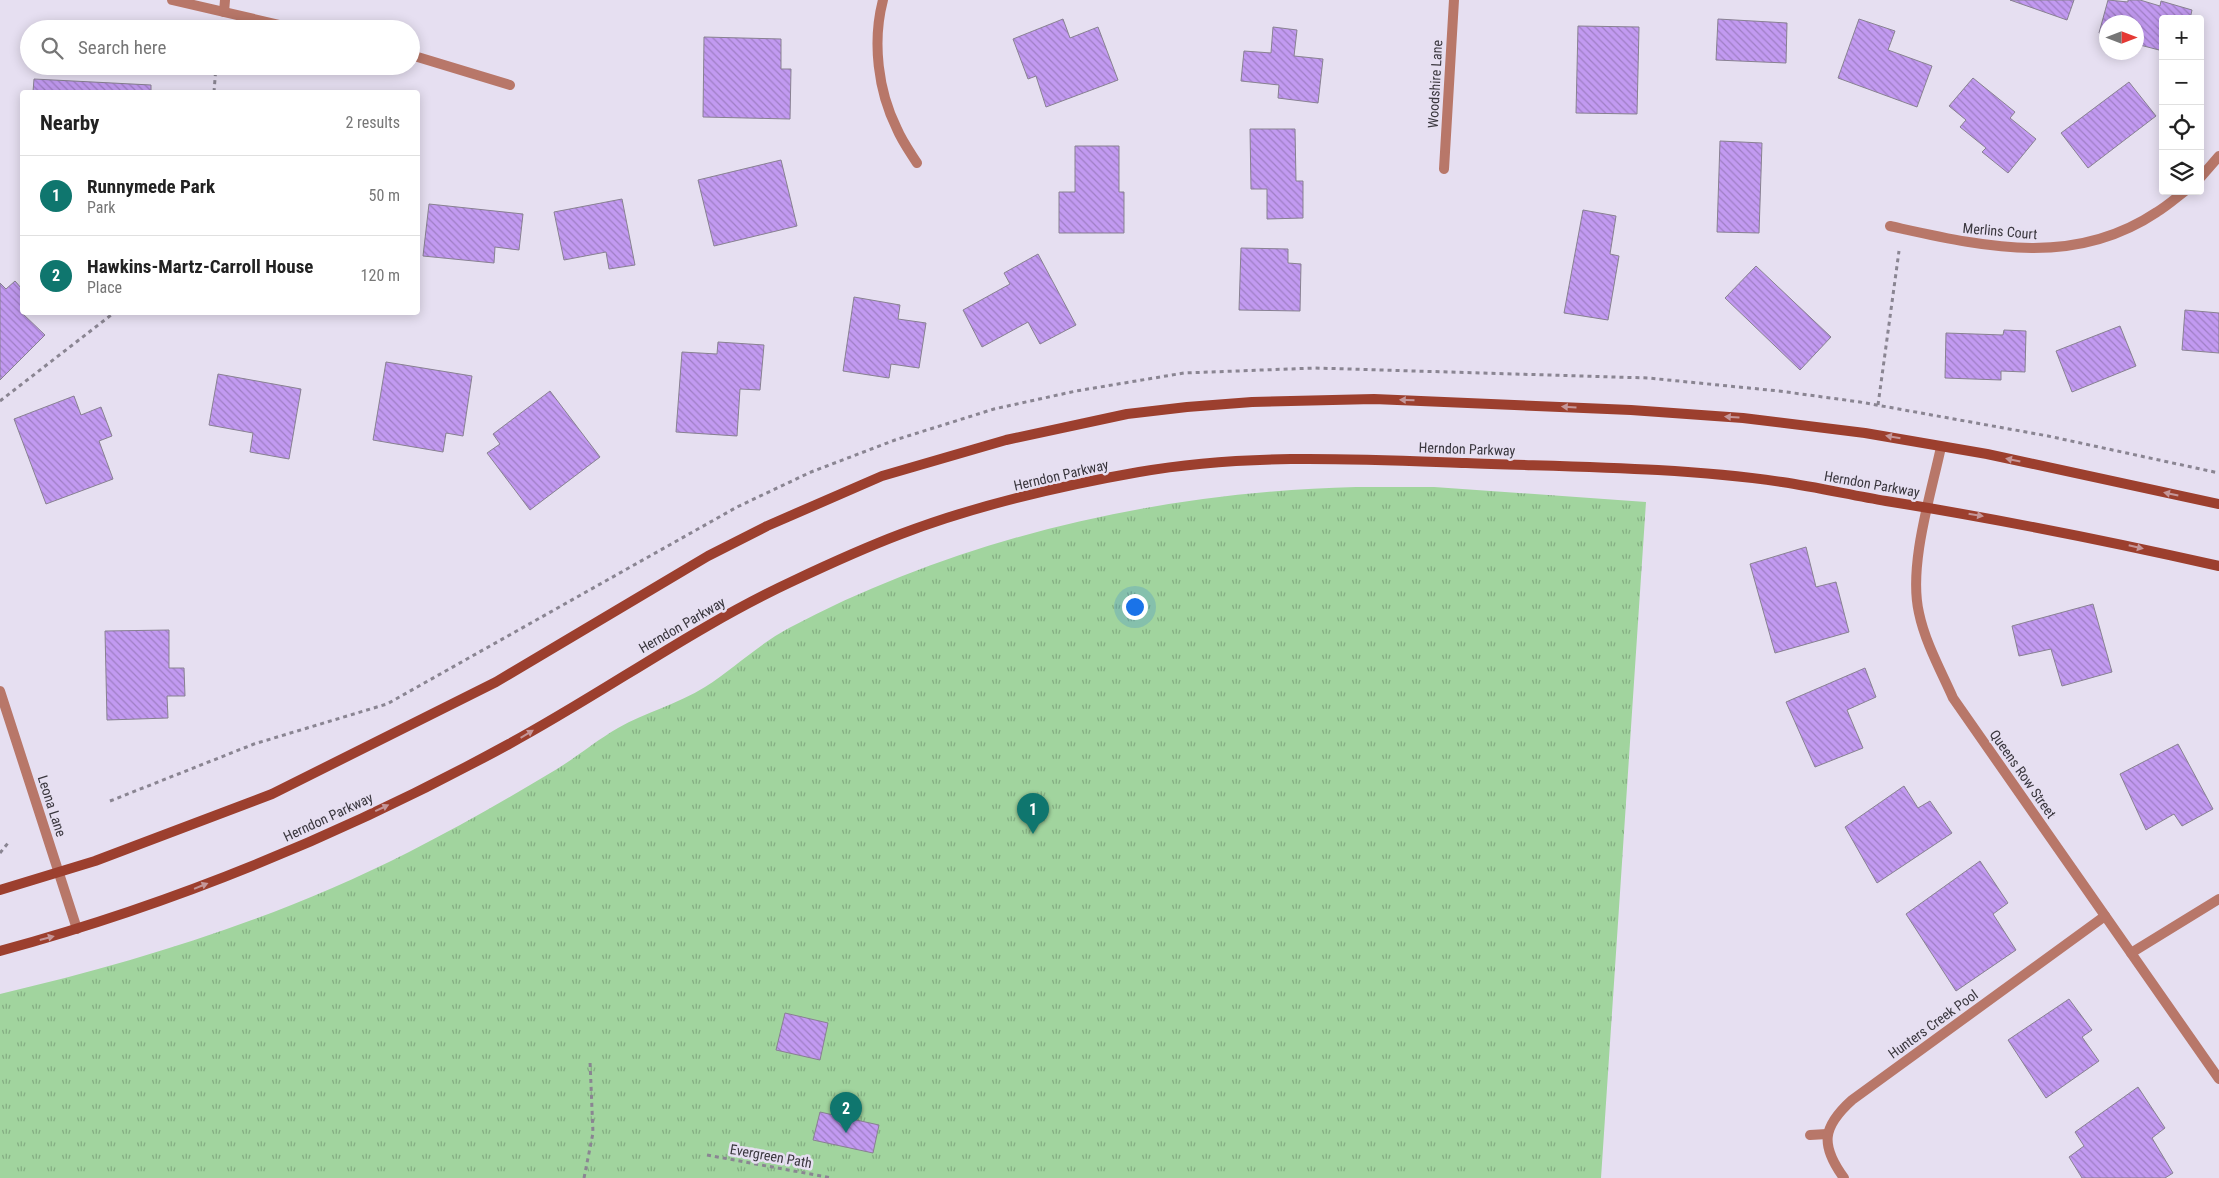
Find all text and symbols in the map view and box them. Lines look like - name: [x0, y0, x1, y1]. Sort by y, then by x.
- north arrow: [2099, 15, 2144, 60]
- map controls: [2159, 15, 2204, 195]
- button: +: [2159, 15, 2204, 60]
- search box: [20, 20, 420, 75]
- icon: search: [38, 34, 66, 62]
- text: Search here: [78, 36, 166, 59]
- street label: Woodshire Lane: [1425, 39, 1445, 129]
- button: −: [2159, 60, 2204, 105]
- button: locate: [2159, 105, 2204, 150]
- text: Nearby: [40, 111, 99, 135]
- text: 2 results: [345, 113, 400, 132]
- button: layers: [2159, 150, 2204, 195]
- text: Runnymede Park: [87, 175, 215, 198]
- text: 1: [52, 186, 60, 205]
- text: 50 m: [368, 186, 400, 205]
- text: Park: [87, 198, 116, 217]
- street label: Merlins Court: [1962, 220, 2038, 242]
- text: Hawkins-Martz-Carroll House: [87, 255, 313, 278]
- text: 2: [52, 266, 60, 285]
- text: 120 m: [361, 266, 400, 285]
- text: Place: [87, 278, 122, 297]
- one-way arrow: [1399, 396, 1415, 404]
- one-way arrow: [1561, 402, 1577, 410]
- one-way arrow: [1723, 412, 1739, 420]
- one-way arrow: [1884, 433, 1900, 441]
- street label: Herndon Parkway: [1418, 439, 1516, 459]
- one-way arrow: [2004, 455, 2020, 463]
- street label: Herndon Parkway: [1012, 456, 1110, 494]
- street label: Herndon Parkway: [1823, 468, 1921, 500]
- one-way arrow: [2164, 490, 2179, 498]
- one-way arrow: [1969, 512, 1985, 520]
- one-way arrow: [2128, 543, 2143, 551]
- street label: Herndon Parkway: [636, 594, 728, 656]
- your location: [1122, 594, 1148, 620]
- street label: Queens Row Street: [1987, 727, 2059, 821]
- one-way arrow: [520, 729, 533, 738]
- street label: Leona Lane: [35, 773, 70, 839]
- street label: Herndon Parkway: [281, 789, 375, 845]
- pin: 1: [1017, 793, 1049, 834]
- one-way arrow: [375, 803, 389, 811]
- one-way arrow: [194, 882, 208, 890]
- one-way arrow: [40, 934, 55, 942]
- street label: Hunters Creek Pool: [1885, 986, 1981, 1062]
- pin: 2: [830, 1092, 862, 1133]
- street label: Evergreen Path: [729, 1141, 813, 1171]

